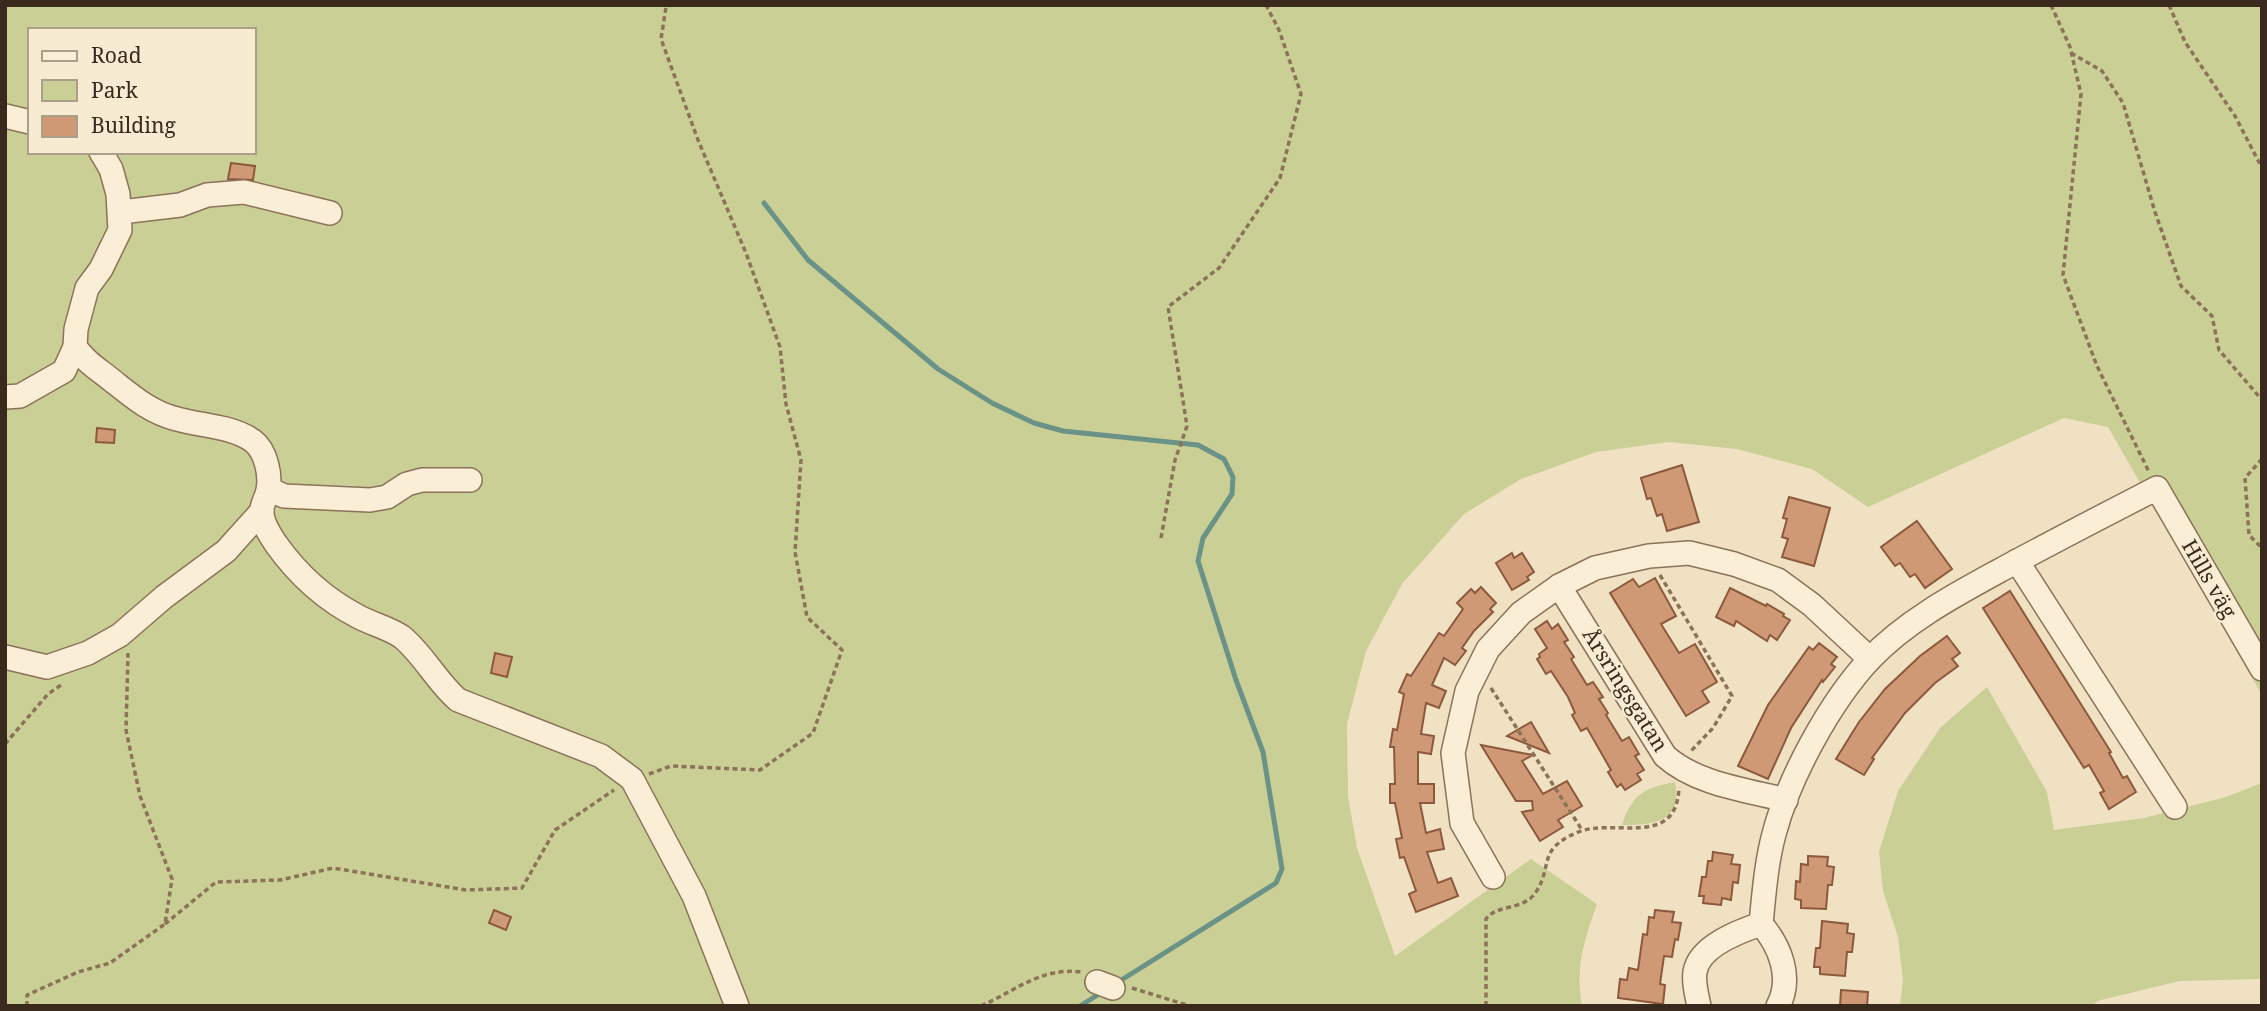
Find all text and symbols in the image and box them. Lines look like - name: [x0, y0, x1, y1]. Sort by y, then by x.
- legend: [28, 28, 256, 154]
- text: Road: [91, 41, 142, 69]
- text: Park: [91, 76, 138, 104]
- text: Building: [91, 111, 176, 139]
- street label: Hills väg: [2176, 534, 2244, 624]
- street label: Årsringsgatan: [1577, 622, 1675, 757]

